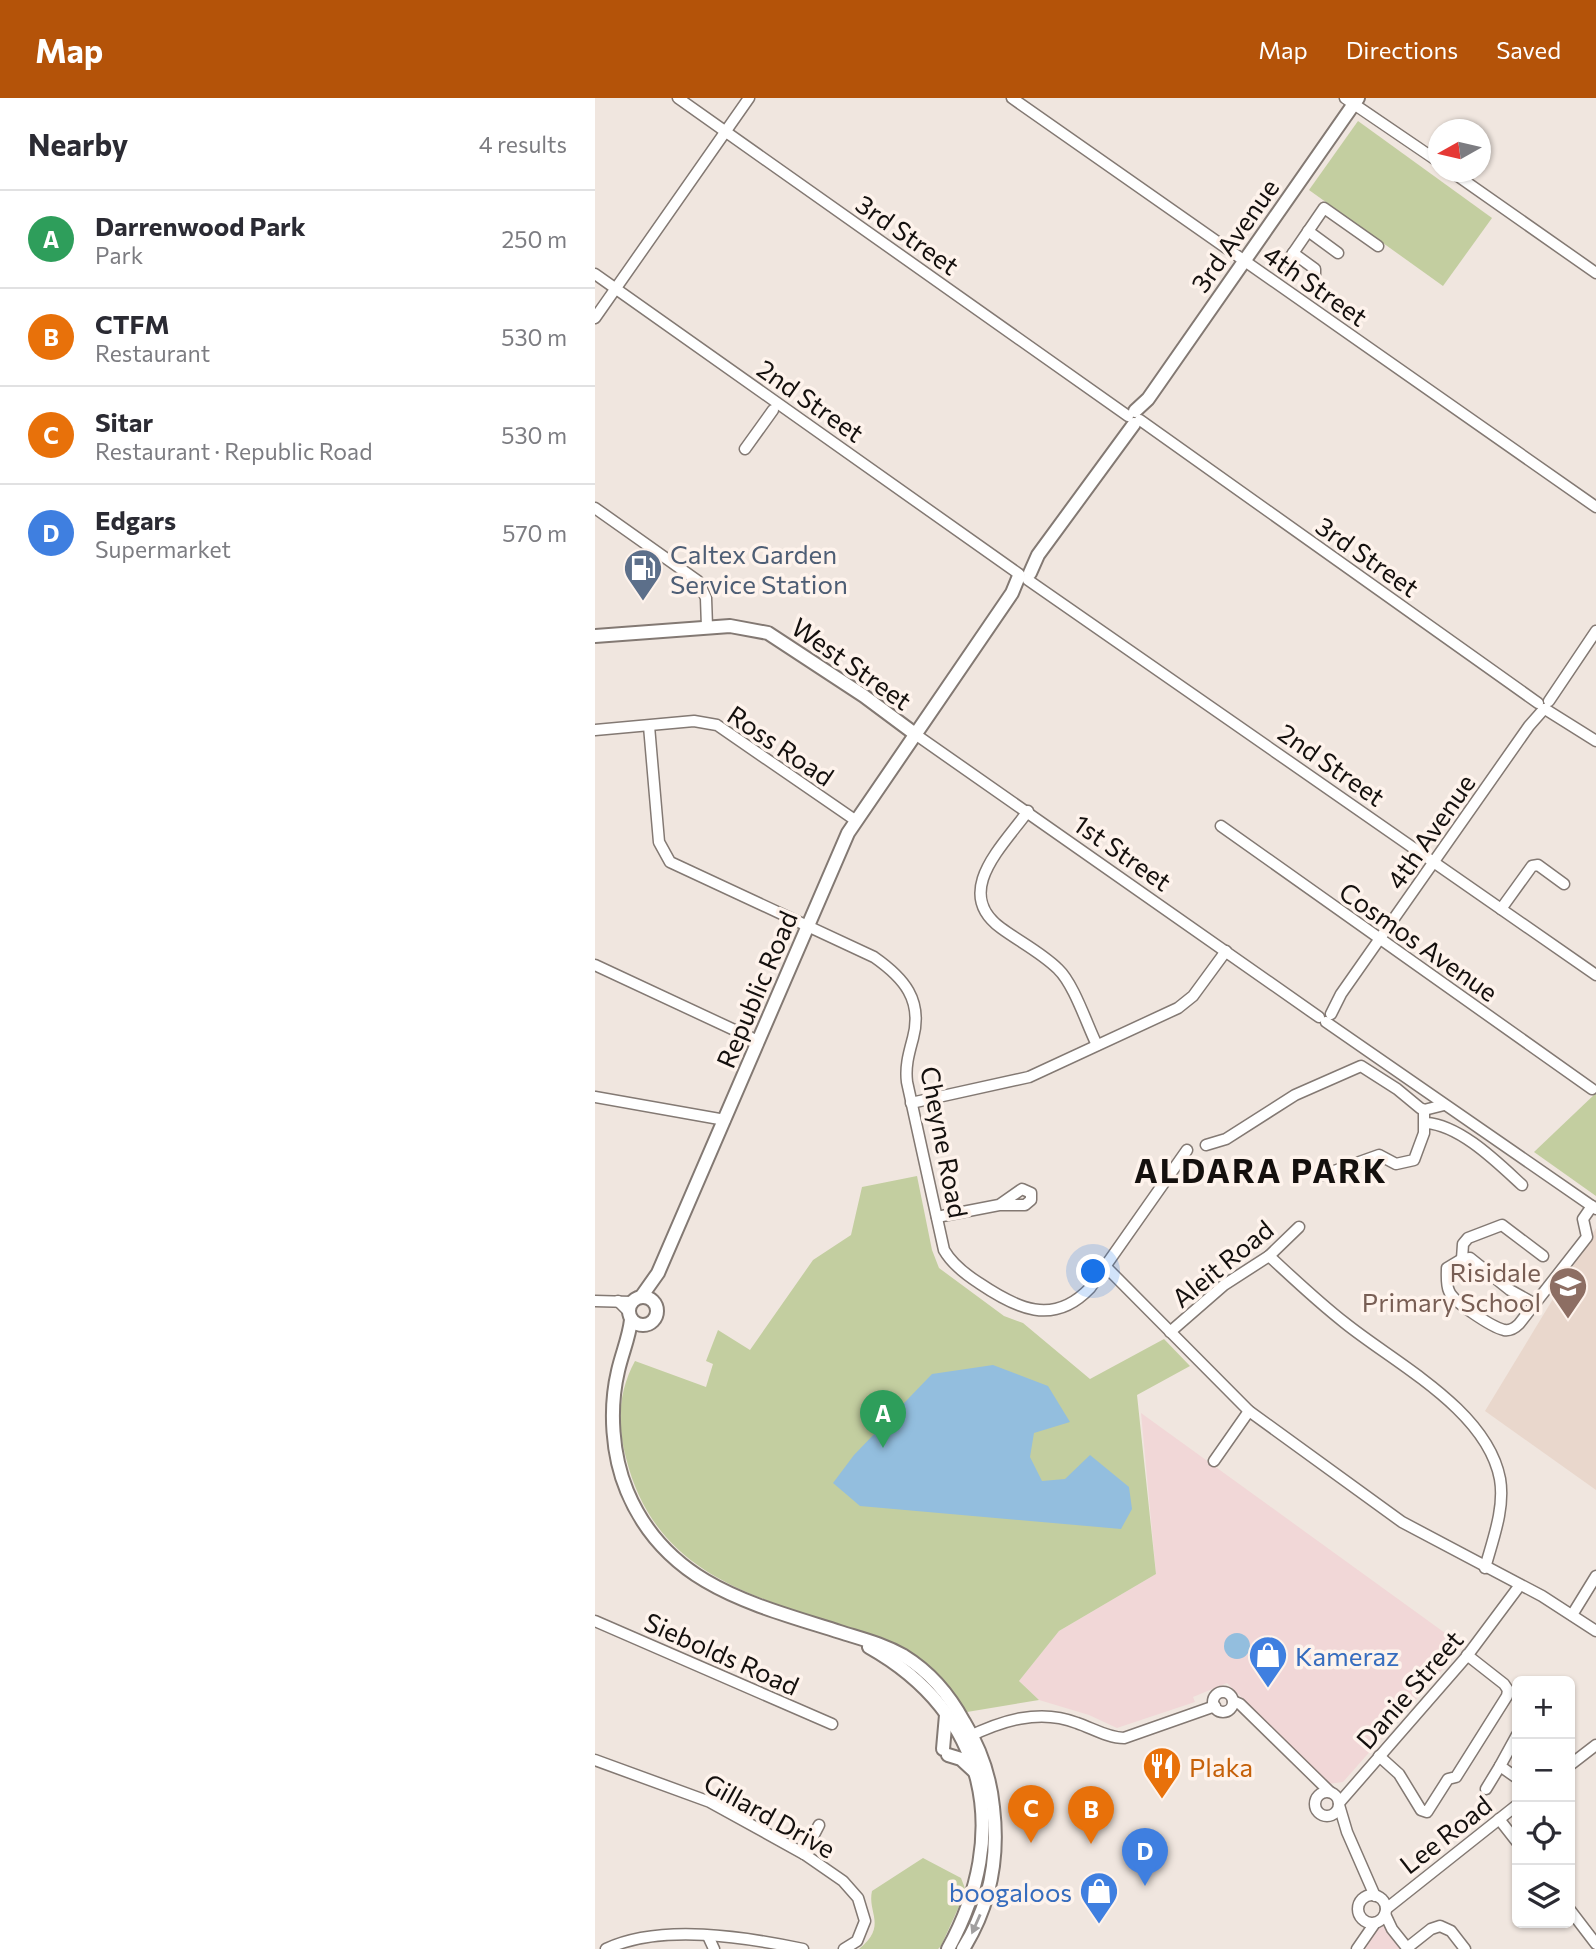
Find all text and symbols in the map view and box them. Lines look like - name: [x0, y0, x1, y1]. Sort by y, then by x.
- text: Map: [35, 29, 103, 70]
- text: Map: [1258, 35, 1308, 64]
- text: Directions: [1346, 35, 1458, 64]
- text: Saved: [1496, 35, 1561, 64]
- north arrow: [1428, 119, 1491, 182]
- text: Nearby: [28, 125, 128, 162]
- text: 4 results: [479, 130, 567, 158]
- street label: 3rd Avenue: [1184, 172, 1284, 298]
- street label: 3rd Street: [851, 187, 965, 281]
- text: Darrenwood Park: [95, 210, 306, 241]
- text: A: [43, 225, 59, 253]
- text: 250 m: [502, 225, 567, 253]
- street label: 4th Street: [1258, 238, 1374, 332]
- text: Park: [95, 241, 143, 269]
- text: CTFM: [95, 308, 170, 339]
- text: B: [43, 323, 59, 351]
- text: 530 m: [501, 323, 567, 351]
- text: Restaurant: [95, 339, 210, 367]
- street label: 2nd Street: [752, 352, 870, 448]
- text: Sitar: [95, 406, 153, 437]
- text: C: [43, 421, 59, 449]
- text: 530 m: [501, 421, 567, 449]
- text: Restaurant · Republic Road: [95, 437, 372, 465]
- text: Edgars: [95, 504, 176, 535]
- street label: 3rd Street: [1311, 509, 1425, 603]
- text: D: [43, 519, 59, 547]
- text: 570 m: [502, 519, 567, 547]
- text: Supermarket: [95, 535, 231, 563]
- place label: Caltex Garden Service Station: [670, 538, 848, 599]
- fuel station icon: Caltex Garden Service Station: [622, 547, 664, 602]
- street label: West Street: [786, 610, 918, 716]
- street label: Ross Road: [722, 698, 840, 792]
- street label: 2nd Street: [1273, 716, 1391, 812]
- street label: 4th Avenue: [1379, 768, 1481, 894]
- street label: 1st Street: [1068, 807, 1178, 897]
- street label: Cosmos Avenue: [1334, 875, 1504, 1007]
- street label: Republic Road: [709, 906, 803, 1072]
- street label: Cheyne Road: [915, 1064, 975, 1220]
- district label: ALDARA PARK: [1134, 1149, 1388, 1190]
- street label: Aleit Road: [1165, 1213, 1279, 1313]
- your location: [1076, 1254, 1110, 1288]
- place label: Risidale Primary School: [1362, 1256, 1541, 1317]
- school or university icon: Risidale Primary School: [1547, 1265, 1589, 1320]
- pin: A: [860, 1390, 906, 1448]
- street label: Siebolds Road: [640, 1605, 804, 1701]
- street label: Danie Street: [1349, 1624, 1469, 1754]
- shop icon: Kameraz: [1247, 1634, 1289, 1689]
- place label: Kameraz: [1295, 1640, 1399, 1671]
- map controls: [1512, 1676, 1575, 1928]
- button: +: [1512, 1676, 1575, 1739]
- button: −: [1512, 1739, 1575, 1802]
- restaurant icon: Plaka: [1141, 1745, 1183, 1800]
- place label: Plaka: [1189, 1751, 1253, 1782]
- street label: Gillard Drive: [699, 1766, 841, 1864]
- pin: C: [1008, 1785, 1054, 1843]
- pin: B: [1068, 1786, 1114, 1844]
- street label: Lee Road: [1393, 1789, 1497, 1879]
- button: locate: [1512, 1802, 1575, 1865]
- pin: D: [1122, 1828, 1168, 1886]
- button: layers: [1512, 1865, 1575, 1928]
- shop icon: boogaloos: [1078, 1870, 1120, 1925]
- place label: boogaloos: [949, 1876, 1072, 1907]
- one-way arrow: [970, 1914, 982, 1934]

